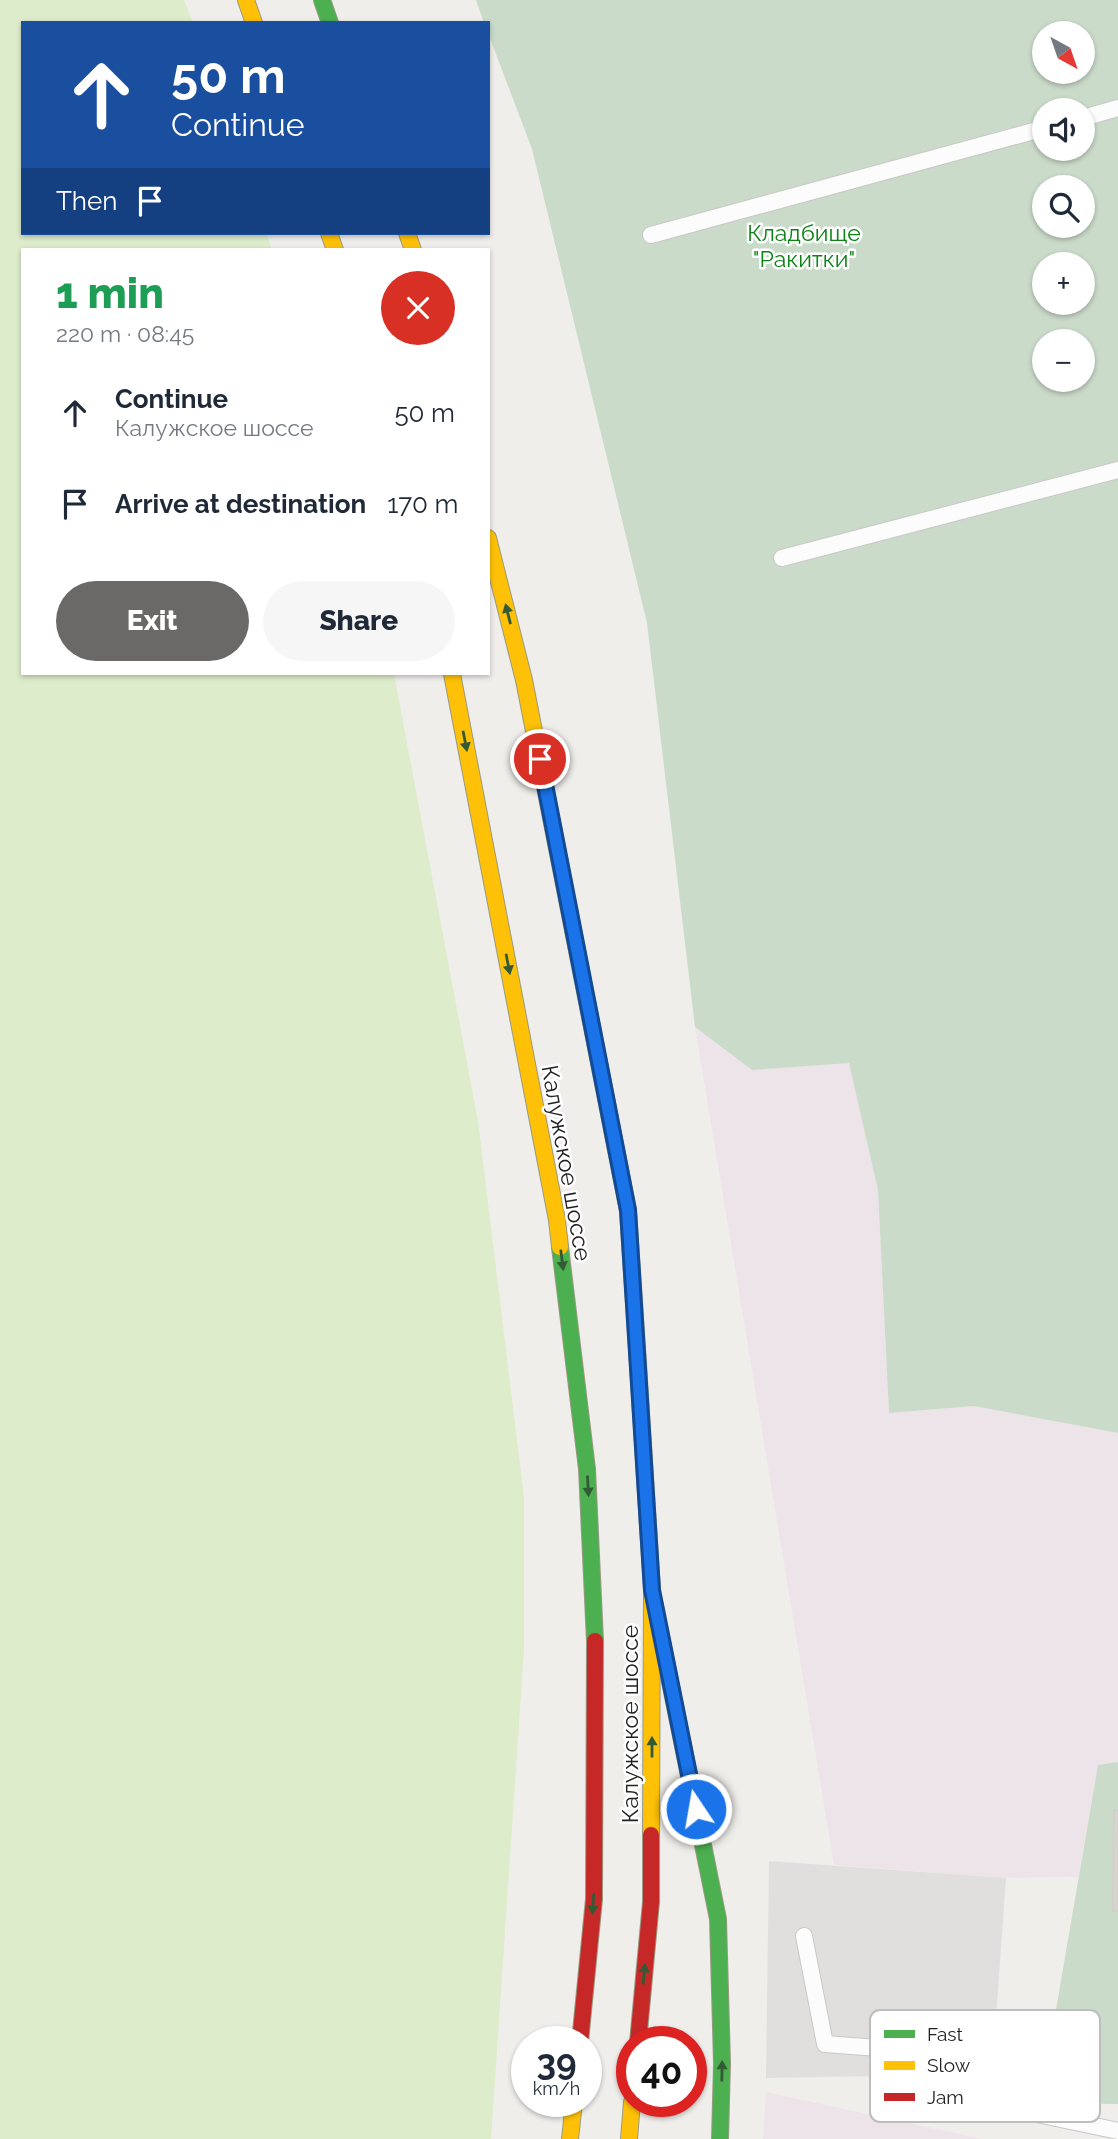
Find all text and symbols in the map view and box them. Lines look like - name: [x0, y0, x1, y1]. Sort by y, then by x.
- north arrow: [1032, 21, 1096, 84]
- map controls: [1032, 21, 1095, 392]
- text: 50 m: [171, 47, 286, 104]
- icon: ahead: [56, 49, 147, 140]
- button: sound: [1032, 98, 1095, 161]
- text: Continue: [171, 106, 305, 143]
- button: search: [1032, 175, 1095, 238]
- icon: arrive: [131, 182, 169, 220]
- text: Then: [56, 186, 117, 216]
- park label: Кладбище "Ракитки": [747, 219, 861, 272]
- button: +: [1032, 252, 1095, 315]
- text: 1 min: [56, 269, 164, 318]
- button: close: [381, 271, 455, 345]
- text: 220 m · 08:45: [56, 320, 194, 347]
- button: −: [1032, 329, 1095, 392]
- text: Continue: [115, 384, 228, 414]
- icon: ahead: [56, 394, 94, 432]
- text: 50 m: [394, 398, 455, 428]
- text: Калужское шоссе: [115, 414, 313, 441]
- icon: arrive: [56, 485, 94, 523]
- text: Arrive at destination: [115, 489, 366, 519]
- text: 170 m: [387, 489, 458, 519]
- button: Exit: [56, 581, 249, 661]
- button: Share: [263, 581, 455, 661]
- one-way arrow: [502, 603, 513, 625]
- pin: [510, 729, 570, 789]
- one-way arrow: [460, 730, 471, 752]
- icon: arrive: [521, 740, 559, 778]
- one-way arrow: [503, 953, 514, 975]
- street label: Калужское шоссе: [536, 1063, 598, 1263]
- one-way arrow: [556, 1249, 567, 1271]
- one-way arrow: [583, 1475, 594, 1497]
- street label: Калужское шоссе: [616, 1625, 643, 1823]
- one-way arrow: [646, 1736, 658, 1758]
- position arrow: [659, 1772, 733, 1846]
- one-way arrow: [587, 1893, 598, 1915]
- one-way arrow: [639, 1963, 650, 1985]
- legend: [870, 2010, 1100, 2122]
- text: Fast: [927, 2023, 963, 2045]
- speed limit sign: 40: [616, 2026, 707, 2117]
- text: 39: [536, 2042, 577, 2083]
- text: Slow: [927, 2054, 971, 2076]
- one-way arrow: [716, 2060, 728, 2082]
- text: km/h: [533, 2078, 580, 2099]
- text: Jam: [927, 2086, 964, 2108]

